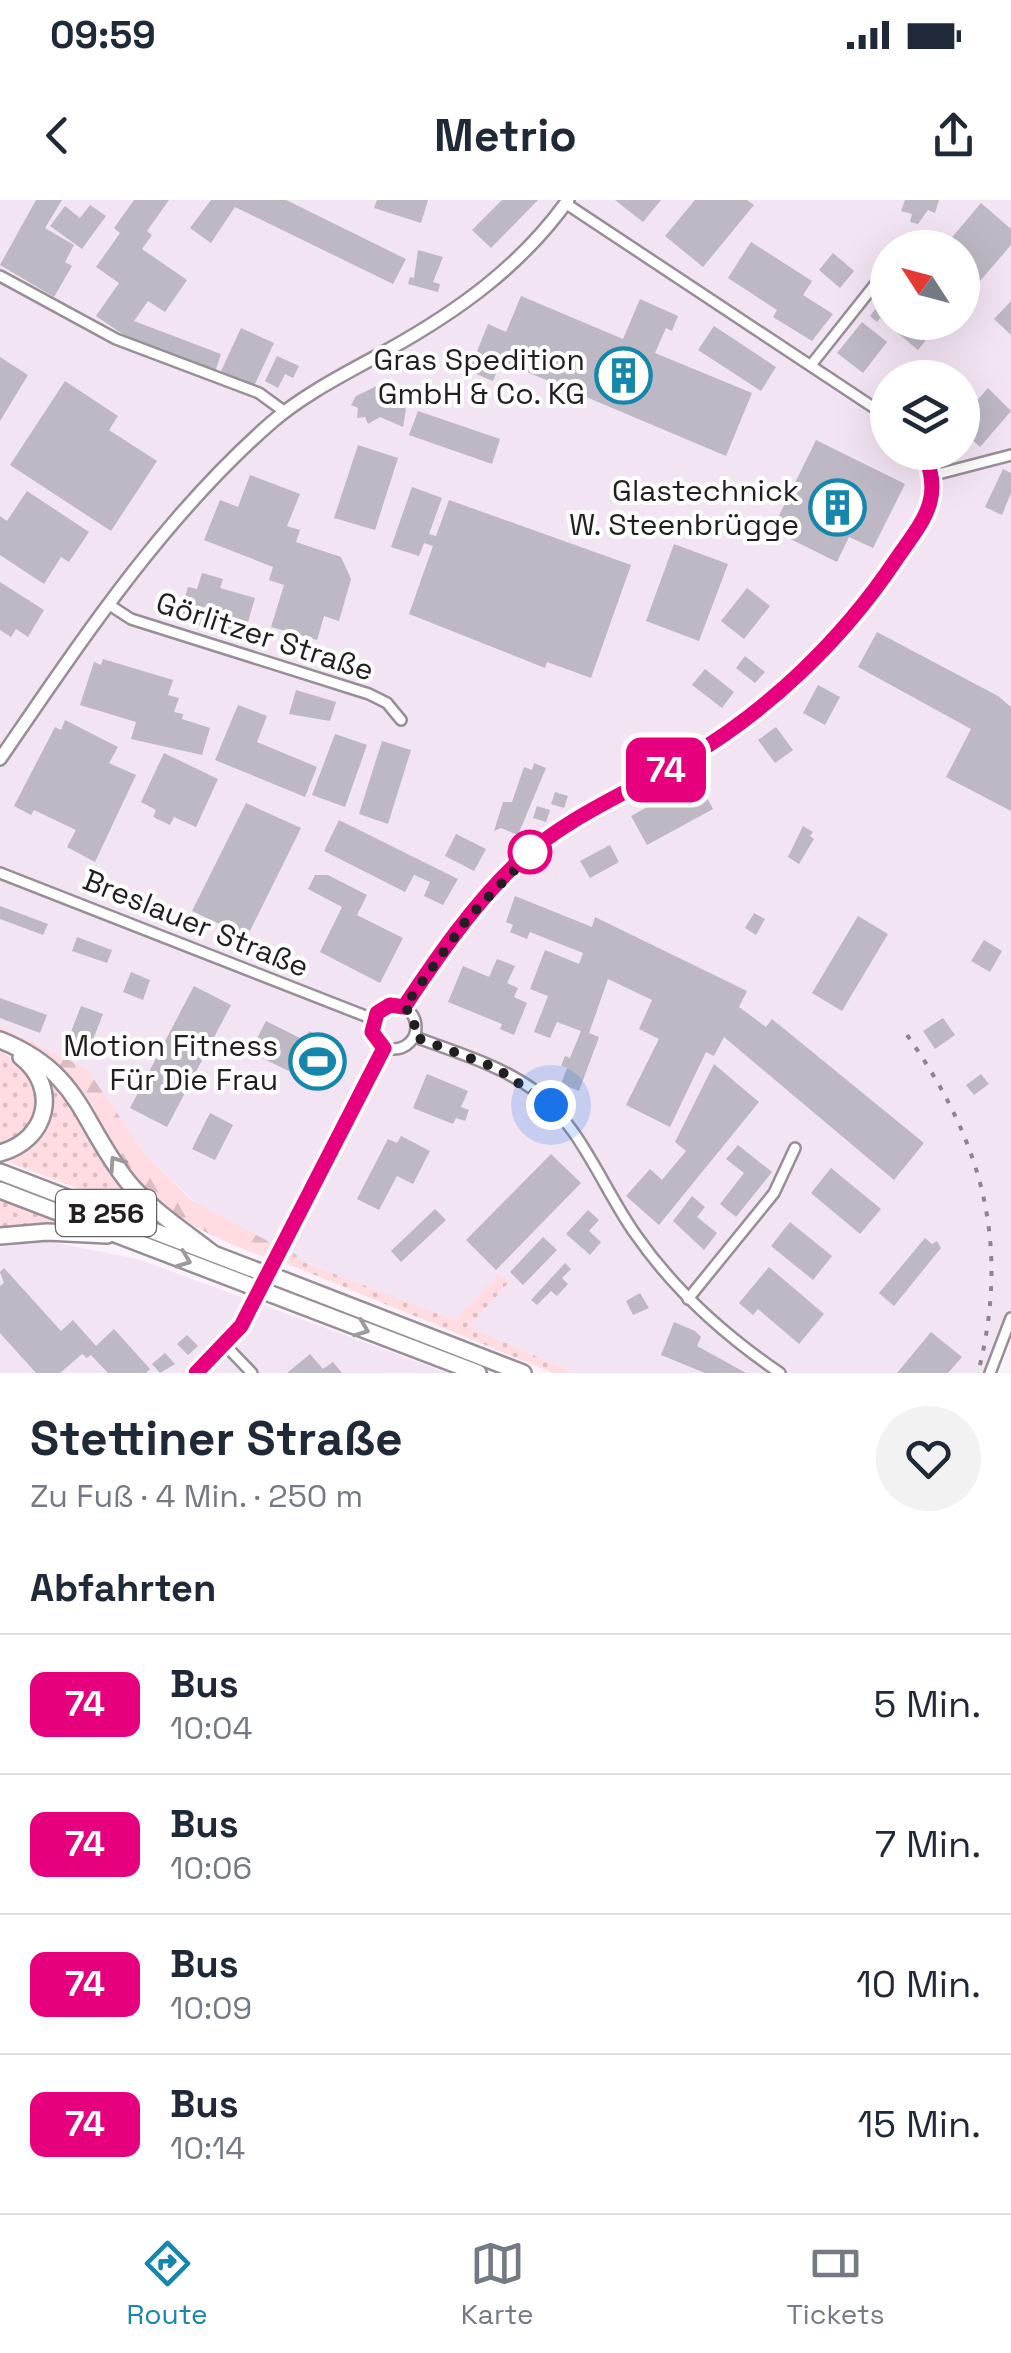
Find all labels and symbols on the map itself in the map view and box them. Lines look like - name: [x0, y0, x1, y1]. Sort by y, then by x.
- north arrow: [870, 230, 980, 340]
- place label: Gras Spedition GmbH & Co. KG: [374, 340, 585, 413]
- building icon: Gras Spedition GmbH & Co. KG: [594, 346, 654, 406]
- place label: Glastechnick W. Steenbrügge: [569, 471, 799, 544]
- building icon: Glastechnick W. Steenbrügge: [808, 477, 868, 537]
- street label: Görlitzer Straße: [151, 582, 379, 690]
- line badge: 74: [621, 738, 711, 802]
- unlabelled marker: [509, 831, 551, 873]
- street label: Breslauer Straße: [77, 860, 315, 986]
- place label: Motion Fitness Für Die Frau: [63, 1026, 278, 1099]
- sports icon: Motion Fitness Für Die Frau: [287, 1032, 347, 1092]
- your location: [526, 1080, 576, 1130]
- one-way arrow: [109, 1156, 128, 1174]
- road number: B 256: [56, 1190, 156, 1236]
- one-way arrow: [174, 1248, 191, 1269]
- one-way arrow: [353, 1317, 370, 1337]

